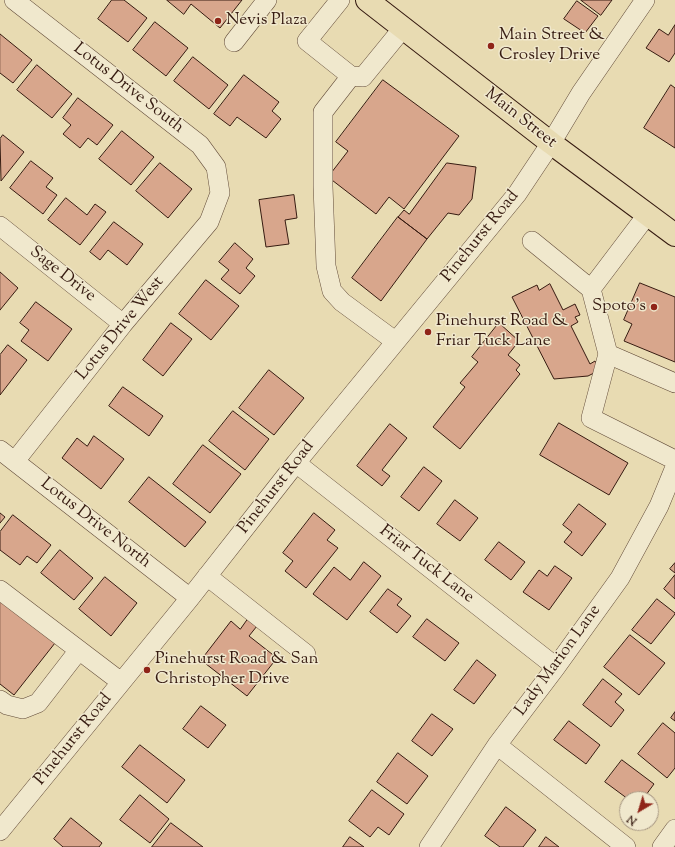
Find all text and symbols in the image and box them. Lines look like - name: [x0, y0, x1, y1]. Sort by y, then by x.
- place label: Nevis Plaza: [226, 11, 307, 31]
- marker: Nevis Plaza: [213, 16, 223, 26]
- place label: Main Street & Crosley Drive: [499, 26, 605, 66]
- street label: Lotus Drive South: [69, 39, 187, 139]
- marker: Main Street & Crosley Drive: [486, 41, 496, 51]
- street label: Main Street: [480, 85, 560, 153]
- street label: Pinehurst Road: [438, 187, 524, 287]
- street label: Sage Drive: [25, 243, 99, 307]
- street label: Lotus Drive West: [73, 273, 169, 385]
- place label: Spoto's: [592, 297, 646, 317]
- marker: Spoto's: [649, 302, 659, 312]
- place label: Pinehurst Road & Friar Tuck Lane: [436, 312, 568, 352]
- marker: Pinehurst Road & Friar Tuck Lane: [423, 327, 433, 337]
- street label: Pinehurst Road: [234, 438, 320, 538]
- street label: Lotus Drive North: [36, 475, 154, 573]
- street label: Friar Tuck Lane: [375, 522, 477, 608]
- street label: Lady Marion Lane: [512, 601, 606, 721]
- place label: Pinehurst Road & San Christopher Drive: [155, 650, 319, 690]
- marker: Pinehurst Road & San Christopher Drive: [142, 665, 152, 675]
- street label: Pinehurst Road: [31, 690, 117, 790]
- north arrow: [619, 791, 659, 831]
- text: N: [624, 811, 641, 829]

